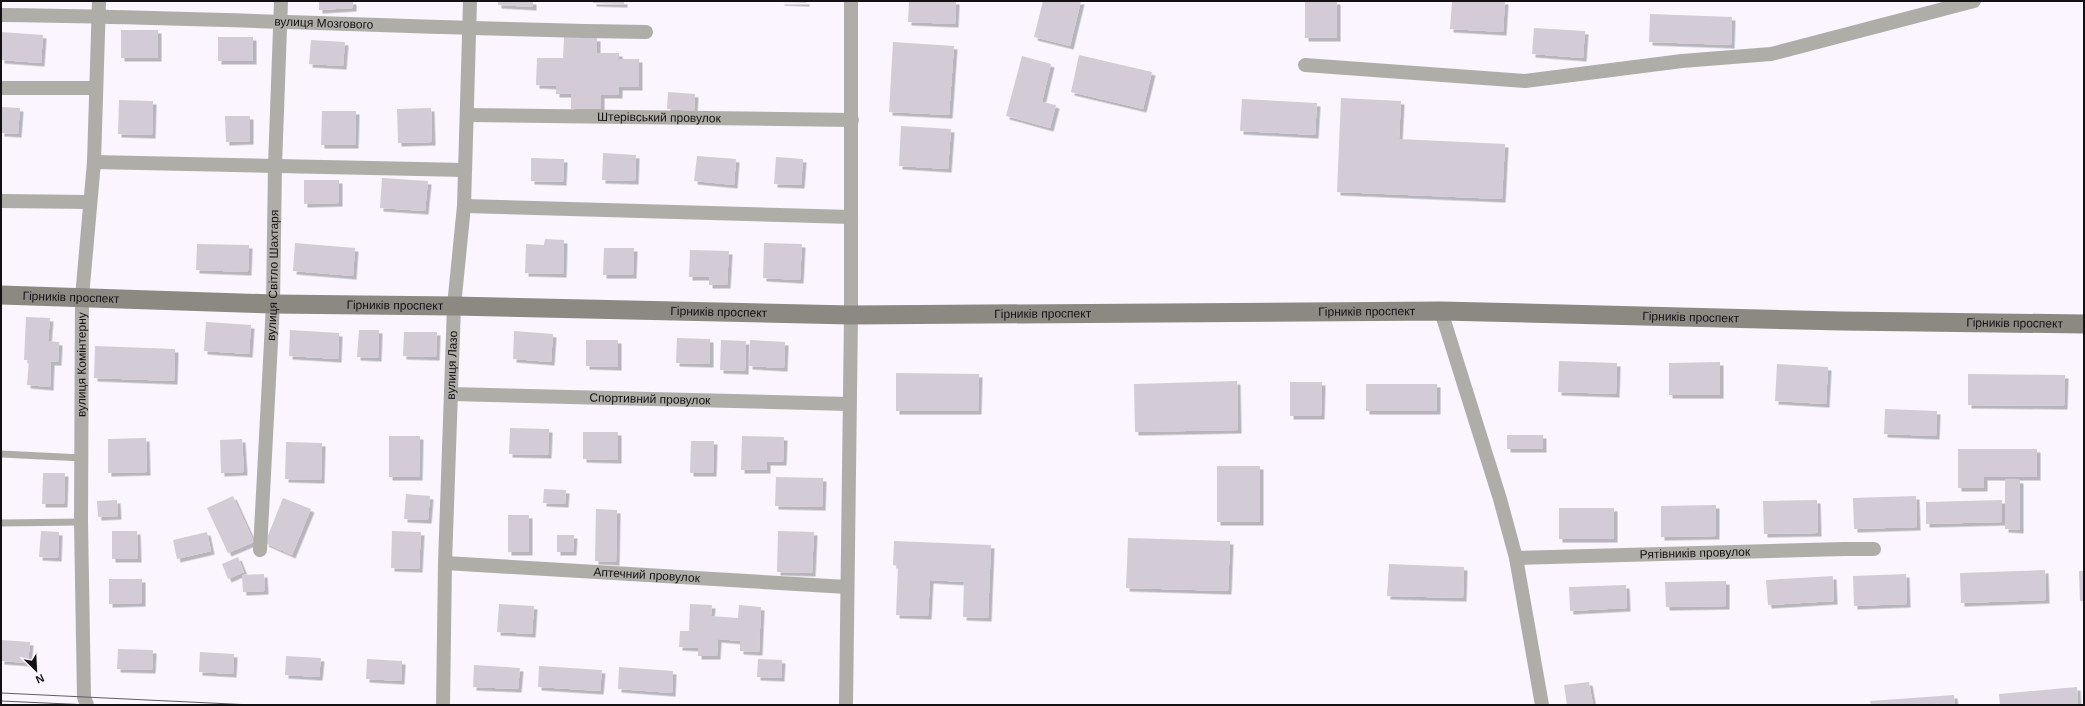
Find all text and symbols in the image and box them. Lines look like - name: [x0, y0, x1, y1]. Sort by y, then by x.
- street label: вулиця Мозгового: [274, 14, 374, 32]
- street label: Штерівський провулок: [597, 110, 722, 125]
- street label: вулиця Світло Шахтаря: [264, 210, 281, 341]
- street label: Гірників проспект: [22, 289, 120, 306]
- street label: Гірників проспект: [346, 298, 444, 313]
- street label: Гірників проспект: [670, 304, 768, 320]
- street label: Гірників проспект: [1318, 304, 1416, 319]
- street label: Гірників проспект: [994, 306, 1092, 321]
- street label: Гірників проспект: [1642, 309, 1740, 325]
- street label: вулиця Комінтерну: [74, 312, 89, 417]
- street label: Гірників проспект: [1966, 316, 2064, 331]
- street label: вулиця Лазо: [444, 330, 460, 400]
- street label: Спортивний провулок: [589, 390, 711, 408]
- street label: Рятівників провулок: [1640, 545, 1751, 562]
- street label: Аптечний провулок: [593, 565, 701, 585]
- north arrow: [16, 650, 56, 690]
- text: N: [34, 672, 46, 686]

